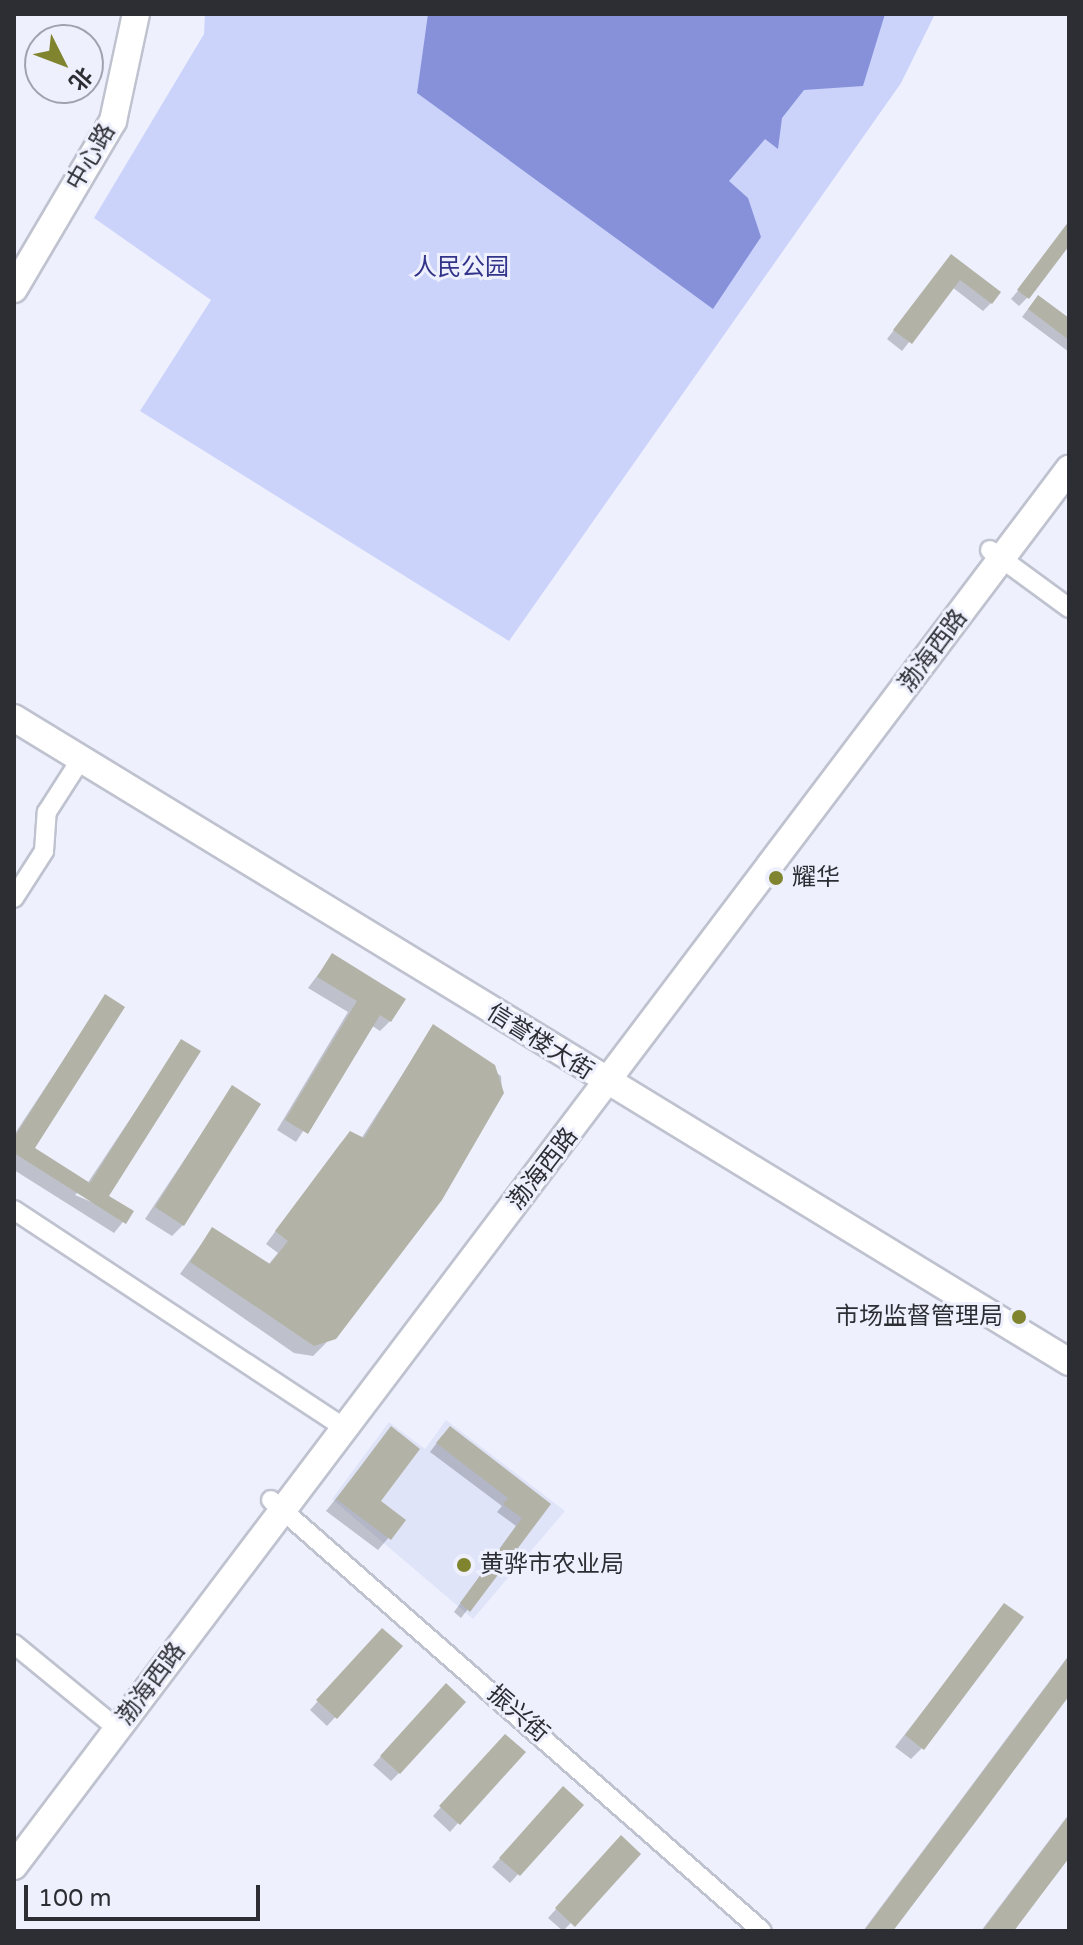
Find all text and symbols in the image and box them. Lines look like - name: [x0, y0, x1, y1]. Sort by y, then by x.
- north arrow: [24, 24, 104, 104]
- text: 北: [63, 62, 97, 96]
- street label: 中心路: [61, 119, 121, 195]
- park label: 人民公园: [413, 254, 509, 282]
- street label: 渤海西路: [893, 604, 973, 698]
- place label: 耀华: [792, 864, 840, 892]
- marker: 耀华: [767, 869, 785, 887]
- street label: 信誉楼大街: [481, 998, 599, 1086]
- street label: 渤海西路: [502, 1122, 584, 1216]
- place label: 市场监督管理局: [835, 1303, 1003, 1331]
- marker: 市场监督管理局: [1010, 1308, 1028, 1326]
- place label: 黄骅市农业局: [480, 1551, 624, 1579]
- marker: 黄骅市农业局: [455, 1556, 473, 1574]
- street label: 渤海西路: [111, 1637, 191, 1731]
- street label: 振兴街: [481, 1680, 555, 1748]
- scale bar: [28, 1869, 264, 1919]
- text: 100 m: [38, 1884, 112, 1913]

